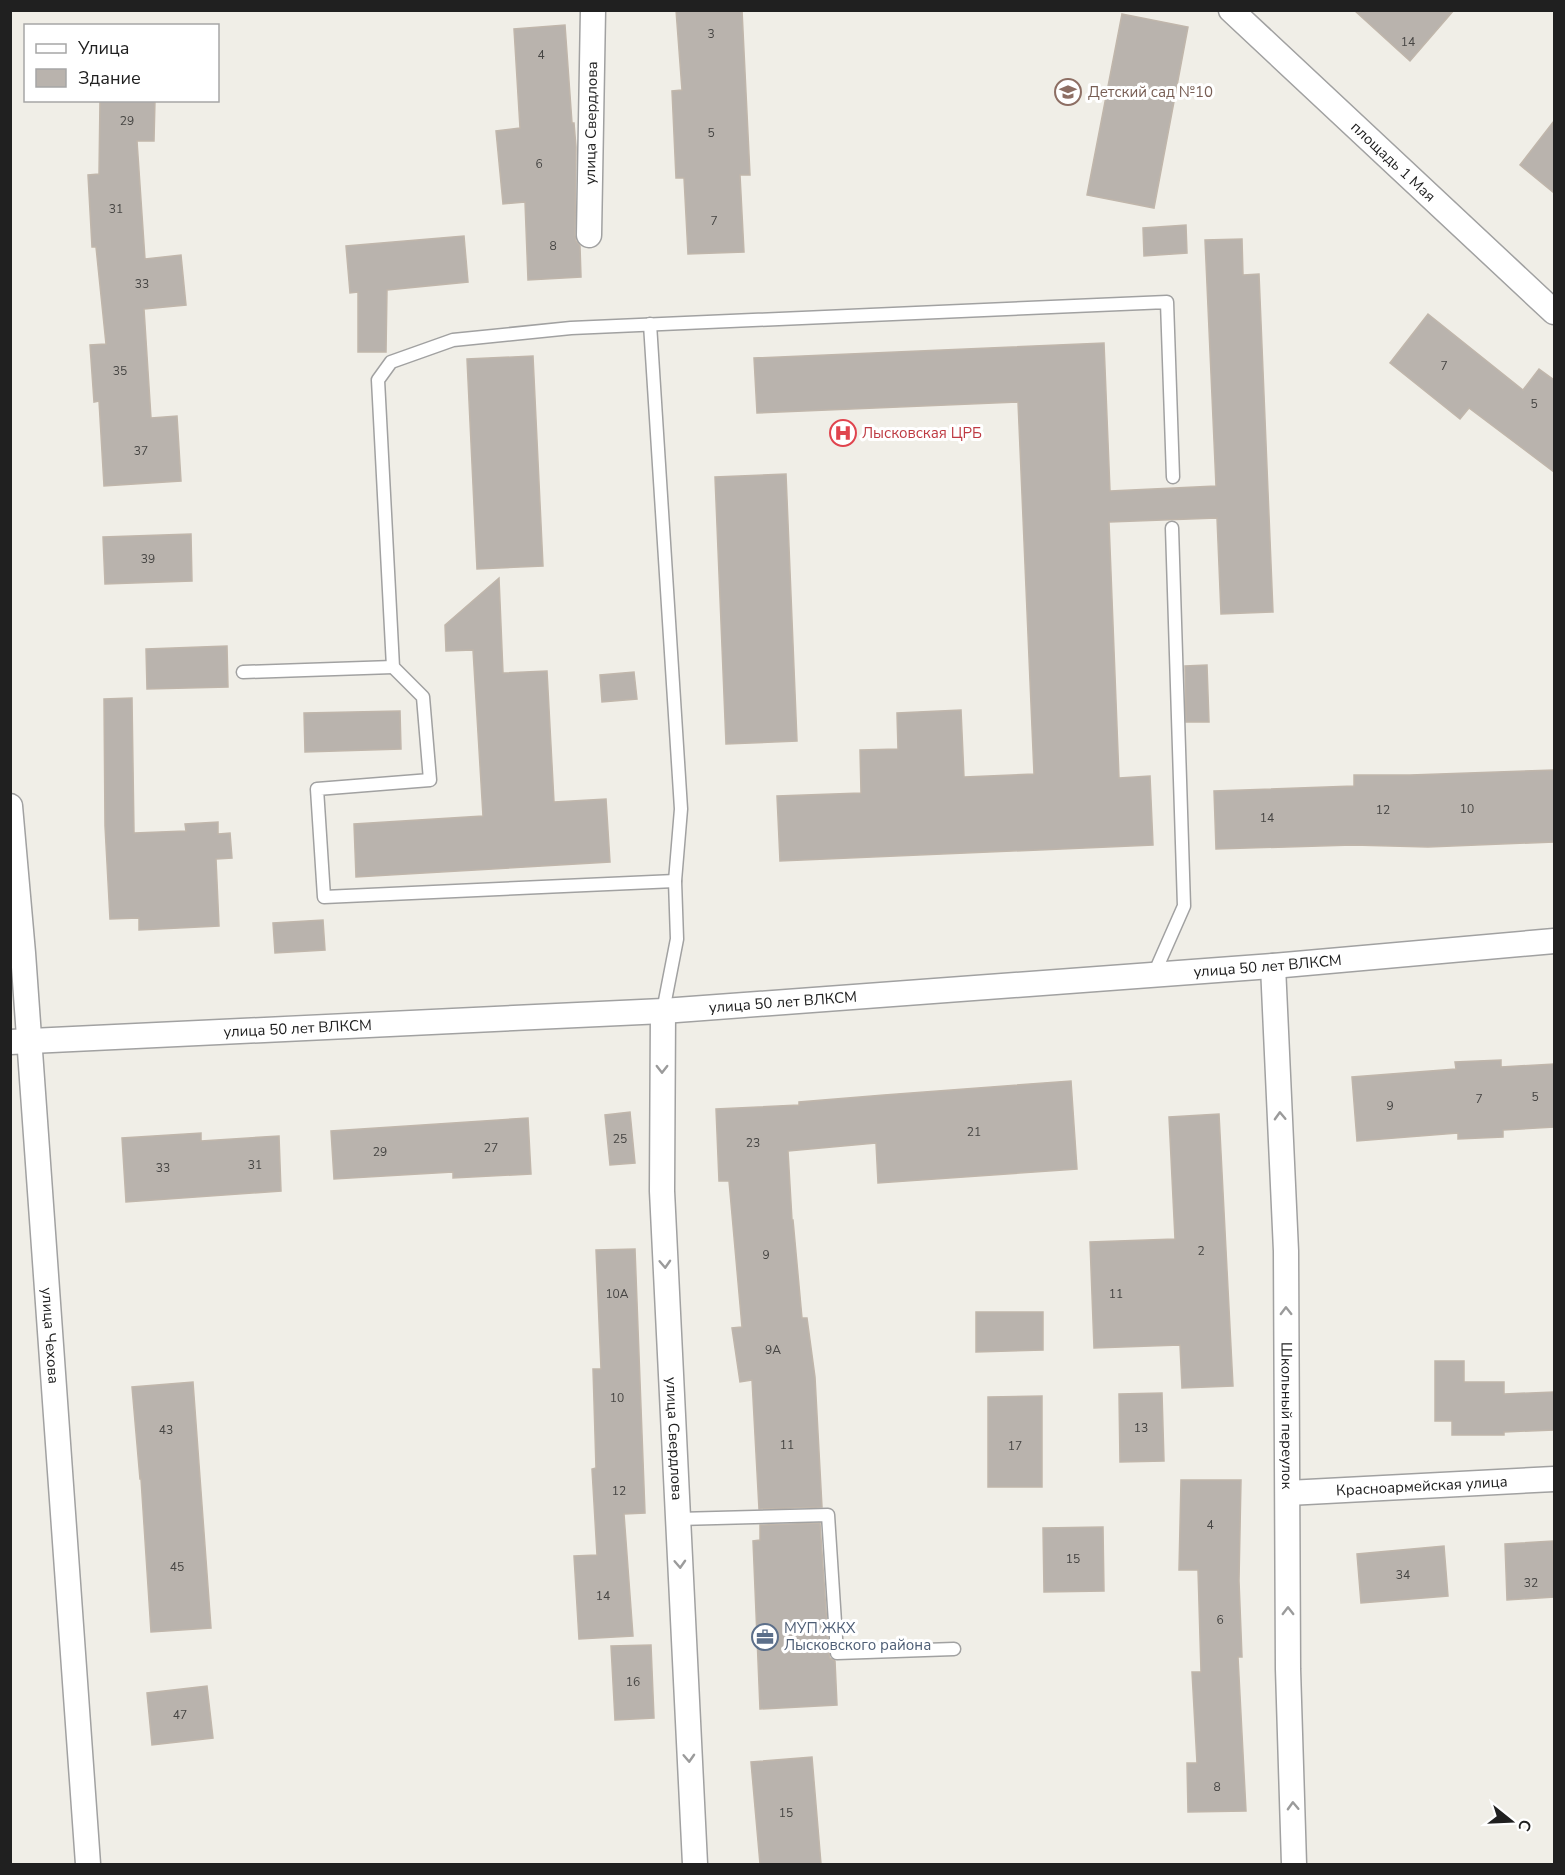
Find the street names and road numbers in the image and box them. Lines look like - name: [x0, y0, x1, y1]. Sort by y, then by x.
- street label: улица Свердлова: [580, 61, 602, 185]
- street label: площадь 1 Мая: [1346, 117, 1440, 206]
- street label: улица 50 лет ВЛКСМ: [1193, 950, 1342, 982]
- street label: улица 50 лет ВЛКСМ: [708, 987, 858, 1018]
- street label: улица 50 лет ВЛКСМ: [223, 1015, 372, 1042]
- street label: улица Чехова: [37, 1287, 64, 1384]
- street label: Школьный переулок: [1276, 1342, 1297, 1490]
- street label: улица Свердлова: [661, 1377, 687, 1501]
- street label: Красноармейская улица: [1336, 1471, 1508, 1500]

